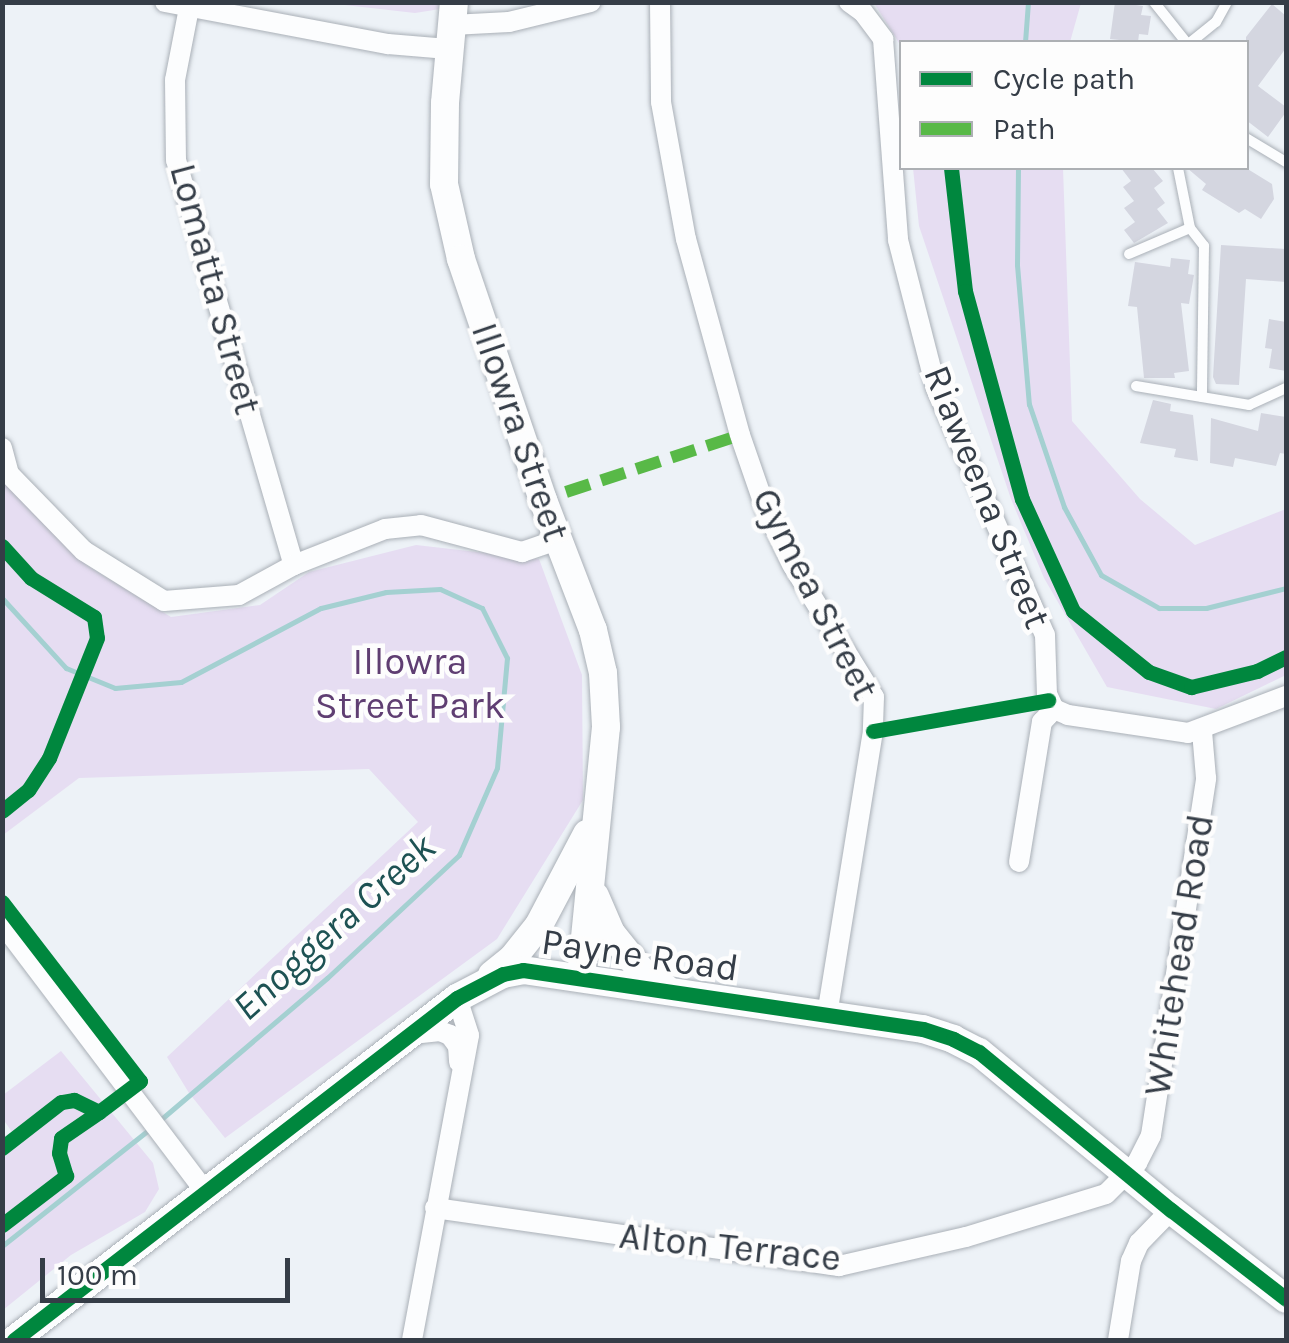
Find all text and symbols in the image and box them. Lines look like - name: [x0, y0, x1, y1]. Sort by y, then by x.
- legend: [899, 40, 1249, 170]
- text: Cycle path: [993, 61, 1135, 97]
- text: Path: [993, 111, 1056, 147]
- street label: Lomatta Street: [160, 159, 270, 419]
- street label: Illowra Street: [461, 317, 579, 547]
- street label: Riaweena Street: [914, 359, 1060, 635]
- street label: Gymea Street: [742, 481, 888, 707]
- park label: Illowra Street Park: [315, 639, 505, 728]
- street label: Whitehead Road: [1134, 811, 1224, 1099]
- water label: Enoggera Creek: [223, 823, 445, 1031]
- street label: Payne Road: [538, 919, 742, 991]
- street label: Alton Terrace: [617, 1213, 843, 1281]
- scale bar: [45, 1238, 295, 1300]
- text: 100 m: [57, 1257, 138, 1293]

